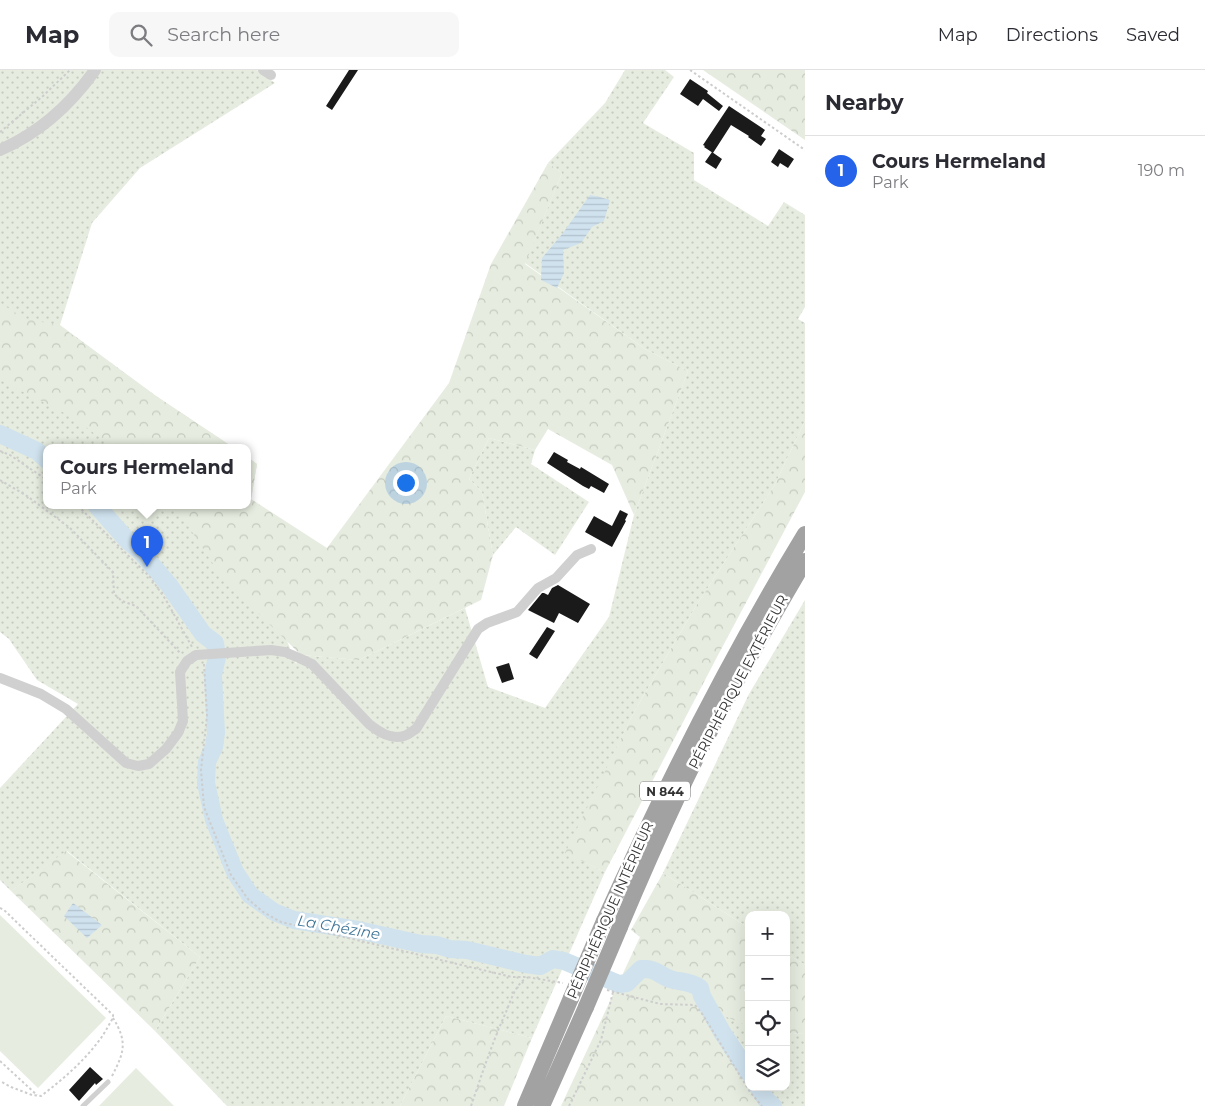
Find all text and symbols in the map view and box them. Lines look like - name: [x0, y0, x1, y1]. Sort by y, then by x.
- search box: [109, 12, 459, 57]
- text: Map: [25, 20, 79, 49]
- icon: search: [127, 21, 155, 49]
- text: Search here: [167, 23, 280, 46]
- text: Map: [938, 24, 978, 46]
- text: Directions: [1006, 24, 1098, 46]
- text: Saved: [1126, 24, 1180, 46]
- text: Nearby: [825, 90, 904, 115]
- text: Cours Hermeland: [872, 150, 1046, 173]
- text: 1: [838, 161, 844, 180]
- text: 190 m: [1138, 161, 1185, 180]
- text: Park: [872, 173, 909, 192]
- popup: [43, 444, 251, 509]
- text: Cours Hermeland: [60, 456, 234, 479]
- your location: [393, 470, 419, 496]
- text: Park: [60, 479, 97, 498]
- pin: 1: [131, 526, 163, 567]
- street label: PÉRIPHÉRIQUE EXTÉRIEUR: [684, 592, 792, 772]
- road number: N 844: [640, 781, 690, 800]
- street label: PÉRIPHÉRIQUE INTÉRIEUR: [563, 818, 657, 1002]
- water label: La Chézine: [296, 910, 382, 944]
- map controls: [745, 911, 790, 1091]
- button: +: [745, 911, 790, 956]
- button: −: [745, 956, 790, 1001]
- button: locate: [745, 1001, 790, 1046]
- button: layers: [745, 1046, 790, 1091]

